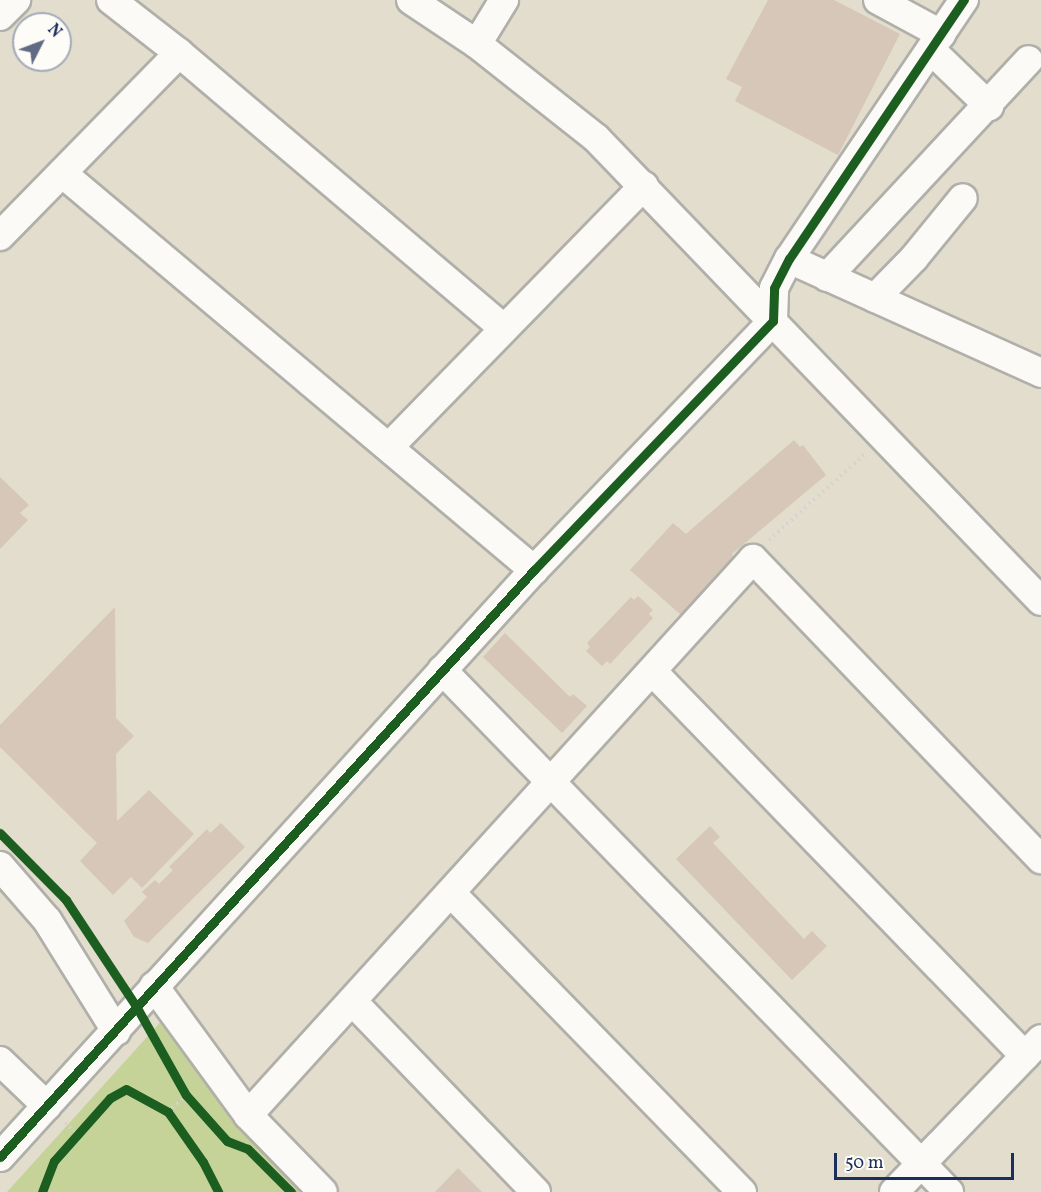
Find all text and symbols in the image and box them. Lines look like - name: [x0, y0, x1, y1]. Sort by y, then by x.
- north arrow: [12, 12, 72, 72]
- text: N: [42, 20, 66, 43]
- scale bar: [837, 1141, 1017, 1179]
- text: 50 m: [845, 1151, 884, 1176]

